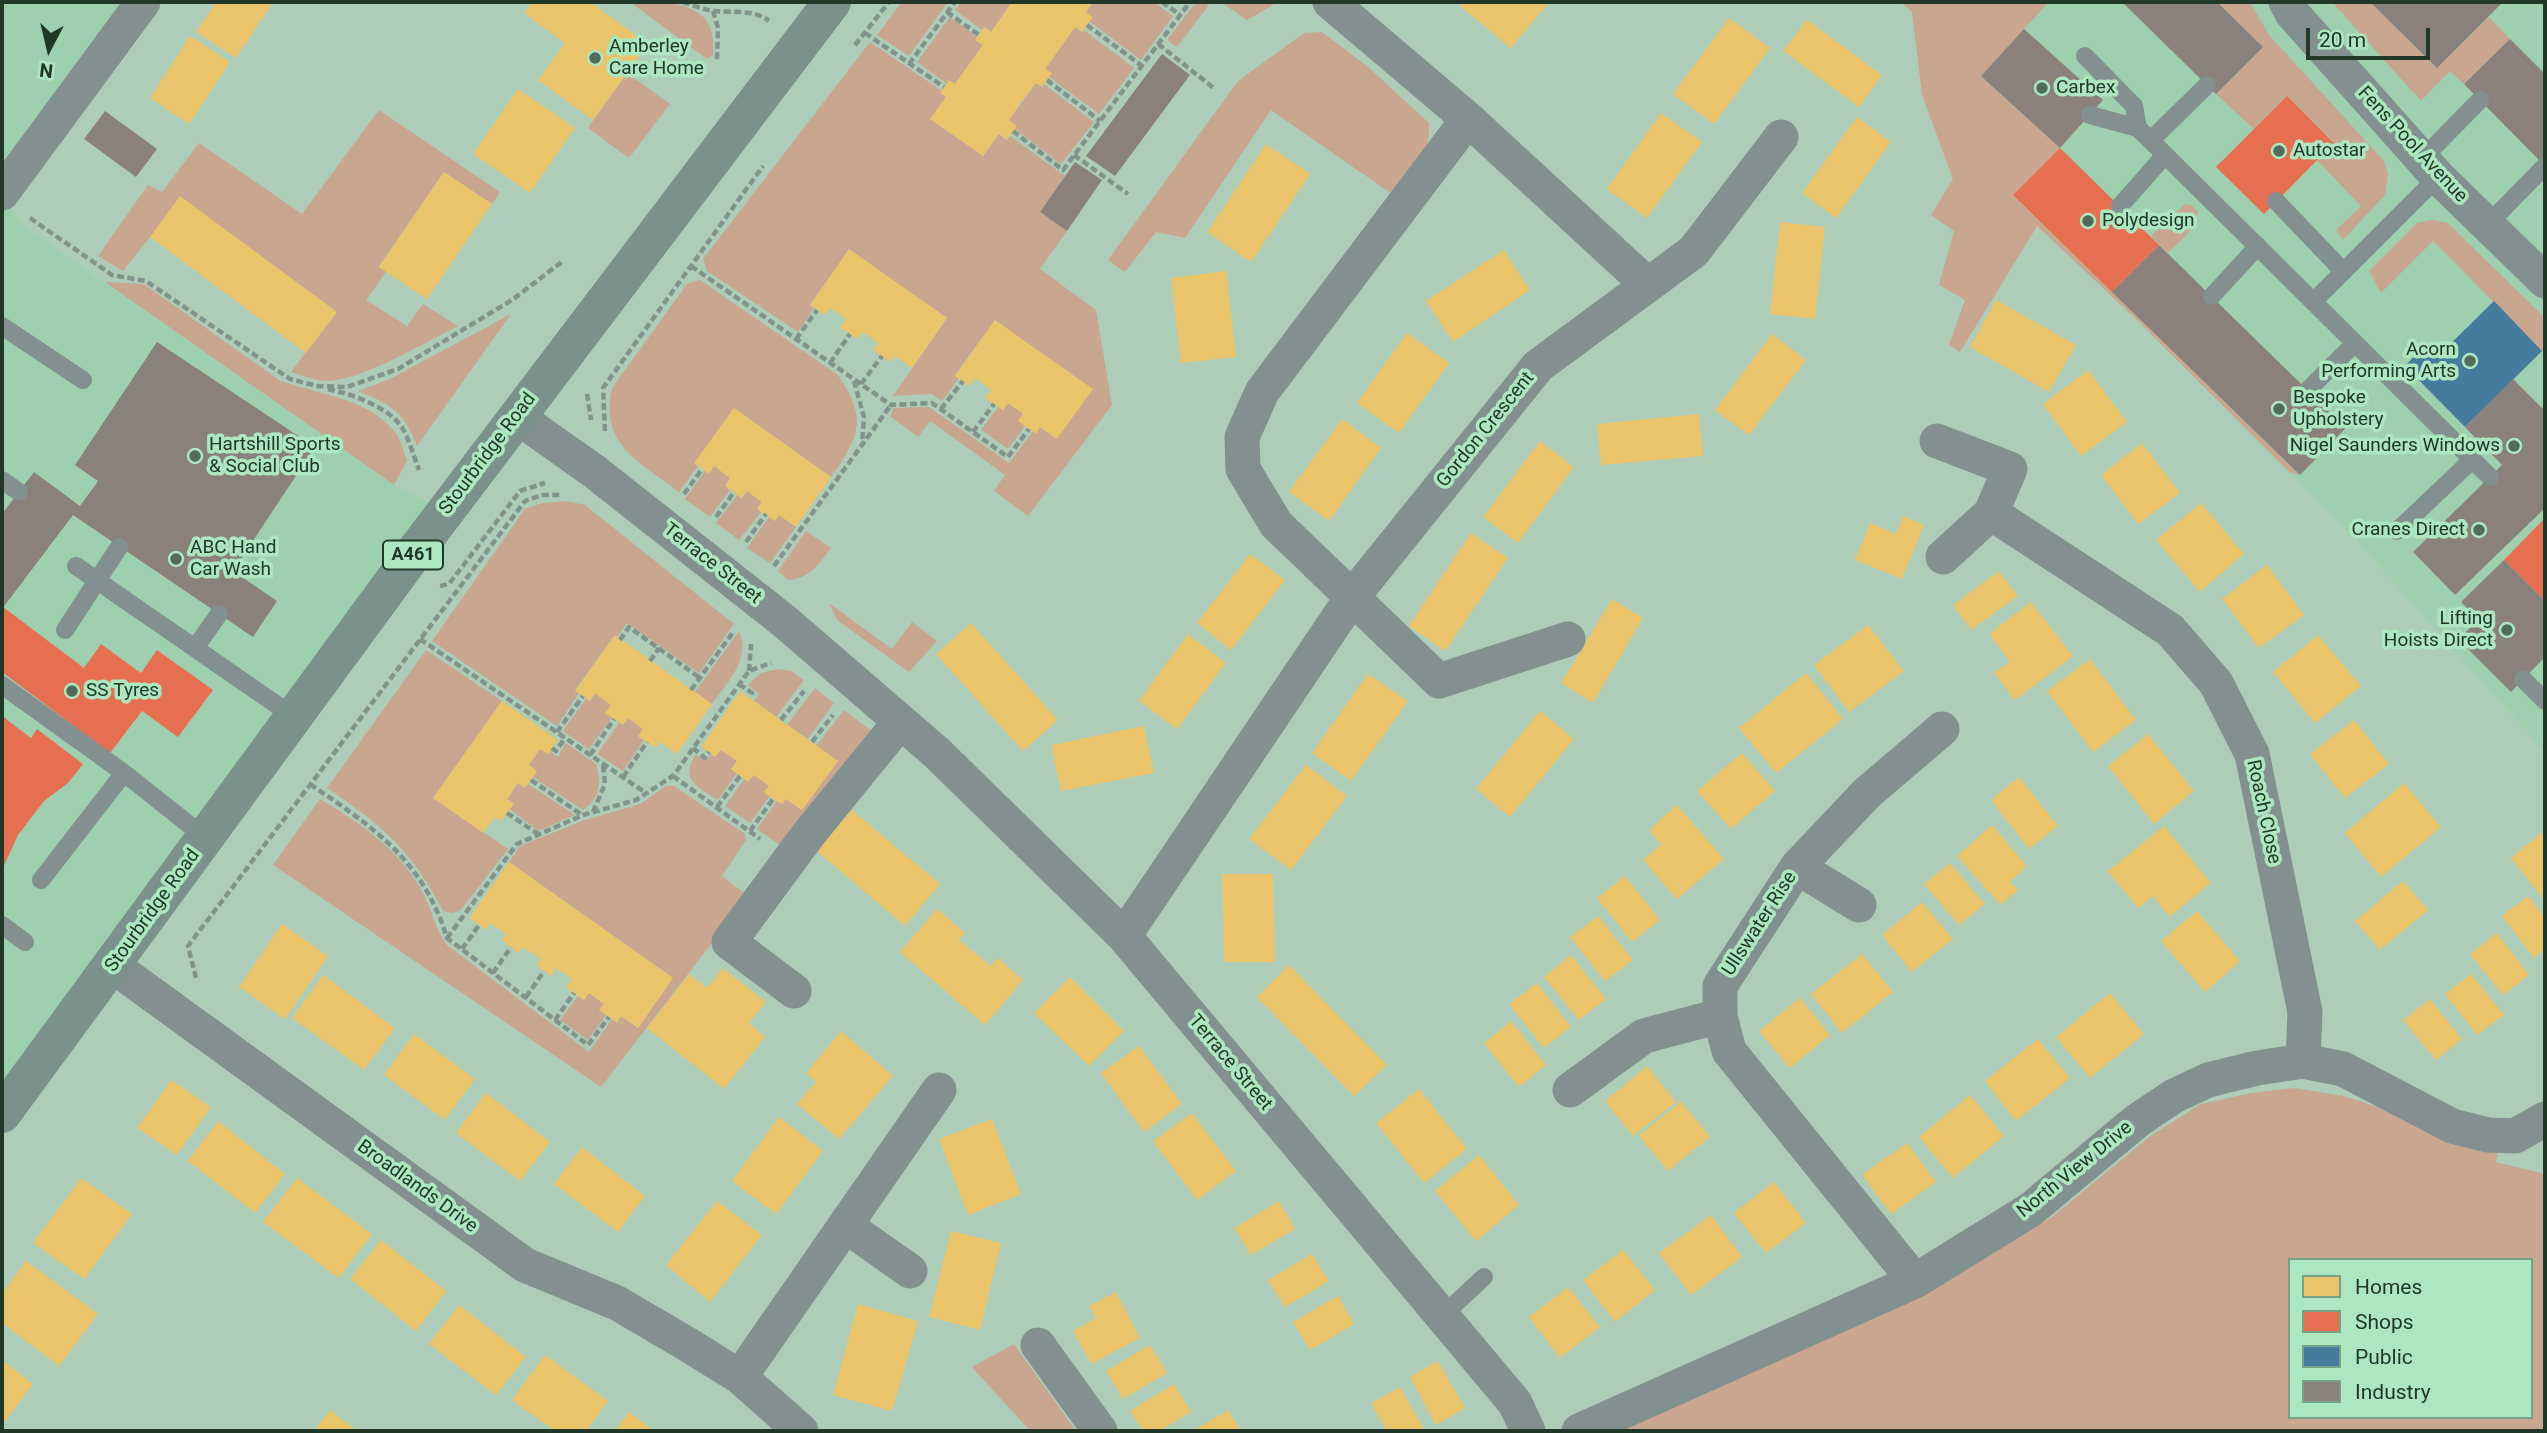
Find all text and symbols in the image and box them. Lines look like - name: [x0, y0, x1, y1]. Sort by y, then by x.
- north arrow: [14, 14, 84, 84]
- scale bar: [2309, 14, 2433, 58]
- text: 20 m: [2319, 28, 2366, 52]
- place label: Amberley Care Home: [609, 36, 704, 80]
- marker: Amberley Care Home: [587, 50, 603, 66]
- text: N: [38, 58, 54, 83]
- place label: Carbex: [2056, 77, 2115, 99]
- marker: Carbex: [2034, 80, 2050, 96]
- street label: Fens Pool Avenue: [2352, 82, 2472, 208]
- place label: Autostar: [2293, 140, 2365, 162]
- marker: Autostar: [2271, 143, 2287, 159]
- place label: Polydesign: [2102, 210, 2195, 232]
- marker: Polydesign: [2080, 213, 2096, 229]
- place label: Acorn Performing Arts: [2321, 339, 2456, 383]
- marker: Acorn Performing Arts: [2462, 353, 2478, 369]
- street label: Gordon Crescent: [1432, 368, 1540, 492]
- place label: Bespoke Upholstery: [2293, 387, 2384, 431]
- street label: Stourbridge Road: [435, 389, 541, 519]
- marker: Bespoke Upholstery: [2271, 401, 2287, 417]
- place label: Hartshill Sports & Social Club: [209, 434, 341, 478]
- place label: Nigel Saunders Windows: [2290, 435, 2500, 457]
- marker: Nigel Saunders Windows: [2506, 438, 2522, 454]
- marker: Hartshill Sports & Social Club: [187, 448, 203, 464]
- street label: Terrace Street: [658, 519, 766, 609]
- place label: Cranes Direct: [2352, 519, 2465, 541]
- marker: Cranes Direct: [2471, 522, 2487, 538]
- place label: ABC Hand Car Wash: [190, 537, 276, 581]
- road number: A461: [383, 540, 443, 570]
- marker: ABC Hand Car Wash: [168, 551, 184, 567]
- place label: Lifting Hoists Direct: [2384, 608, 2493, 652]
- marker: Lifting Hoists Direct: [2499, 622, 2515, 638]
- place label: SS Tyres: [86, 680, 159, 702]
- marker: SS Tyres: [64, 683, 80, 699]
- street label: Roach Close: [2241, 758, 2285, 866]
- street label: Stourbridge Road: [101, 845, 205, 977]
- street label: Ullswater Rise: [1718, 868, 1802, 980]
- street label: Terrace Street: [1183, 1010, 1277, 1116]
- street label: North View Drive: [2013, 1117, 2137, 1223]
- street label: Broadlands Drive: [352, 1136, 482, 1238]
- legend: [2288, 1258, 2533, 1419]
- text: Homes: [2355, 1275, 2422, 1299]
- text: Shops: [2355, 1310, 2414, 1334]
- text: Public: [2355, 1345, 2413, 1369]
- text: Industry: [2355, 1380, 2431, 1404]

